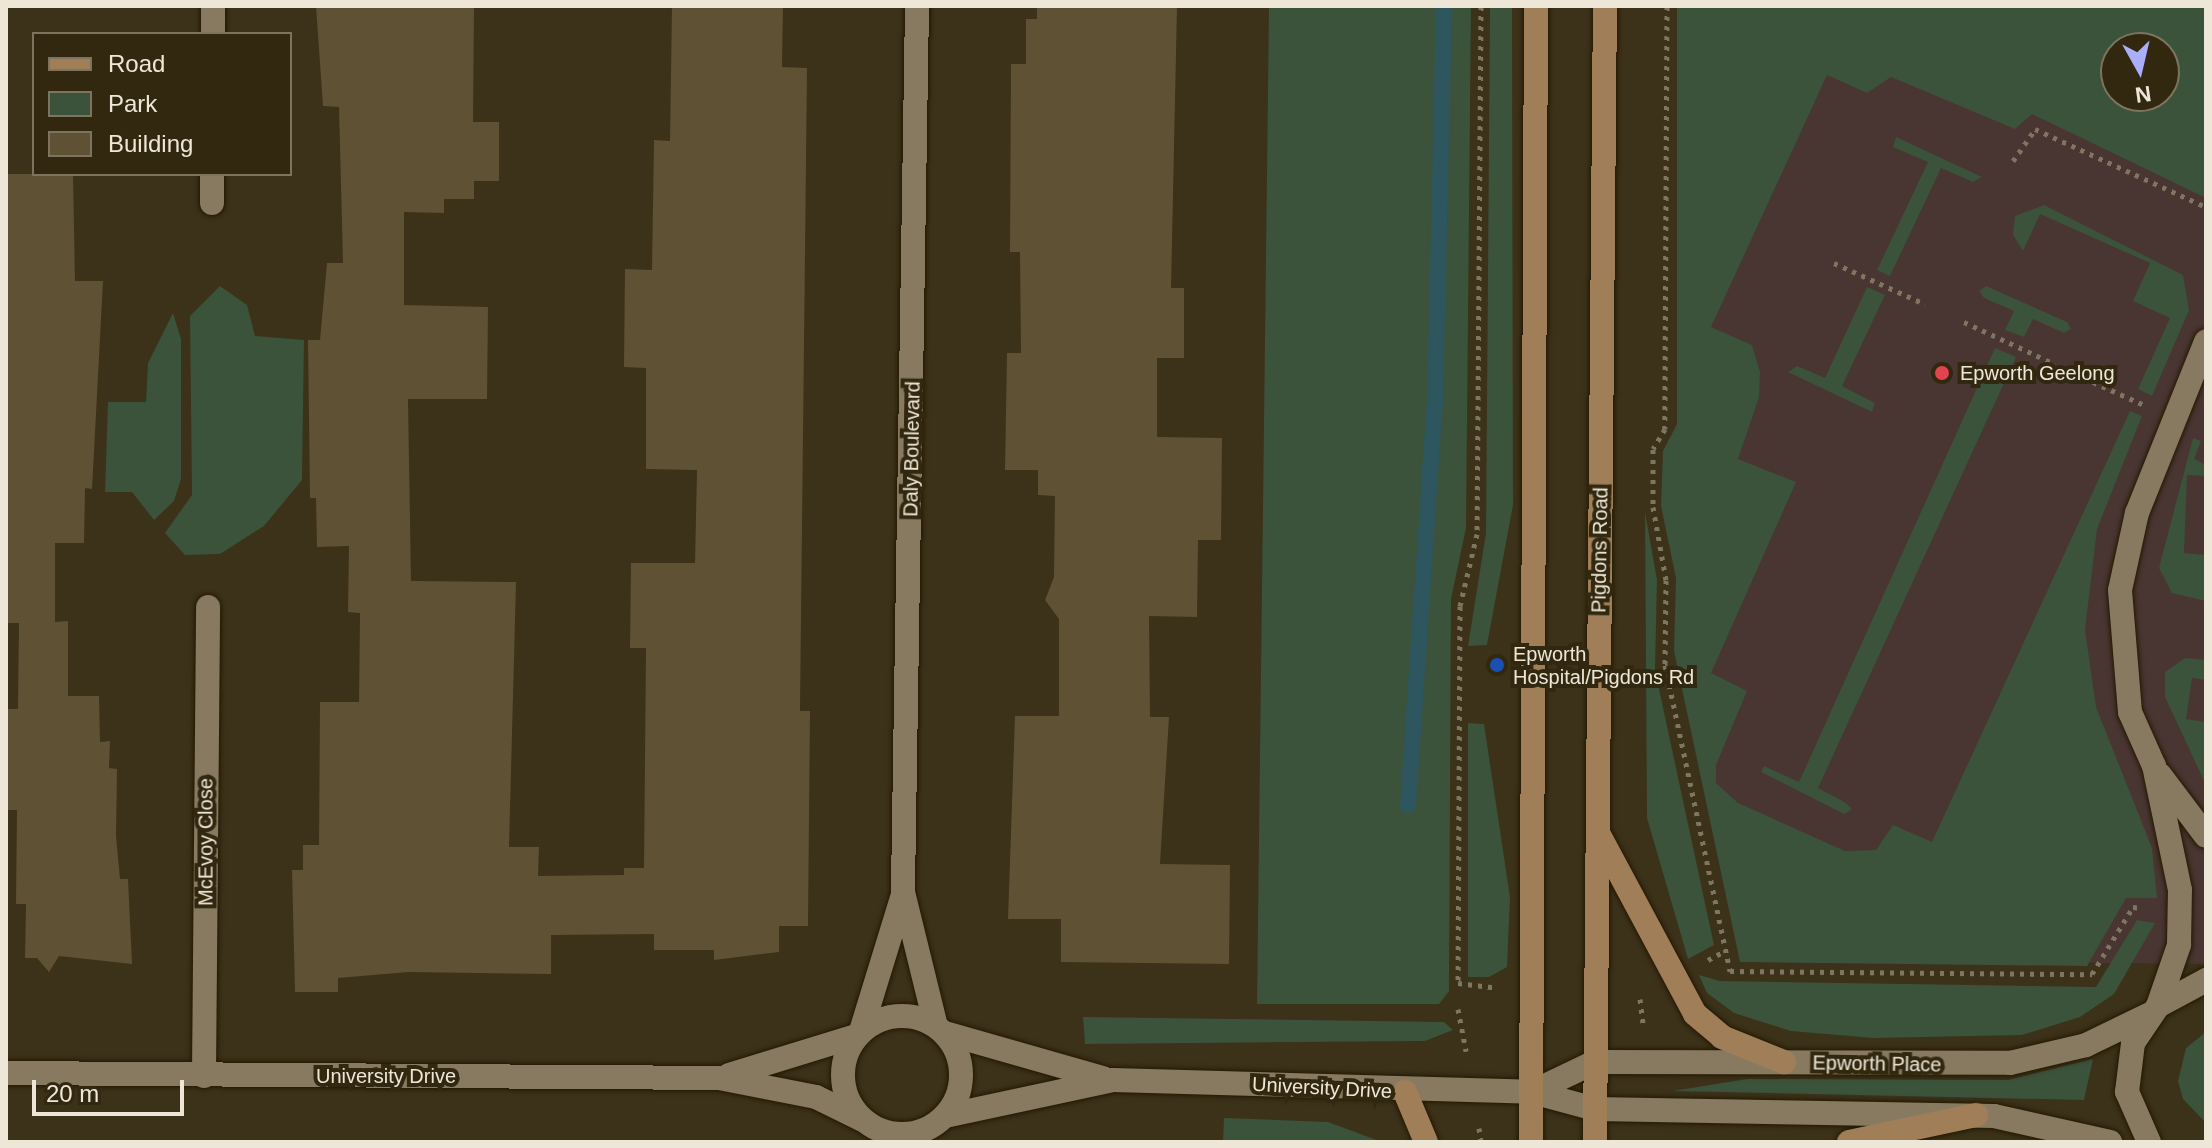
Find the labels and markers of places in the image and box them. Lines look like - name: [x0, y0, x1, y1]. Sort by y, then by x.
- place label: Epworth Geelong: [1960, 361, 2115, 385]
- marker: Epworth Geelong: [1931, 362, 1953, 384]
- place label: Epworth Hospital/Pigdons Rd: [1513, 642, 1694, 689]
- marker: Epworth Hospital/Pigdons Rd: [1488, 656, 1506, 674]

